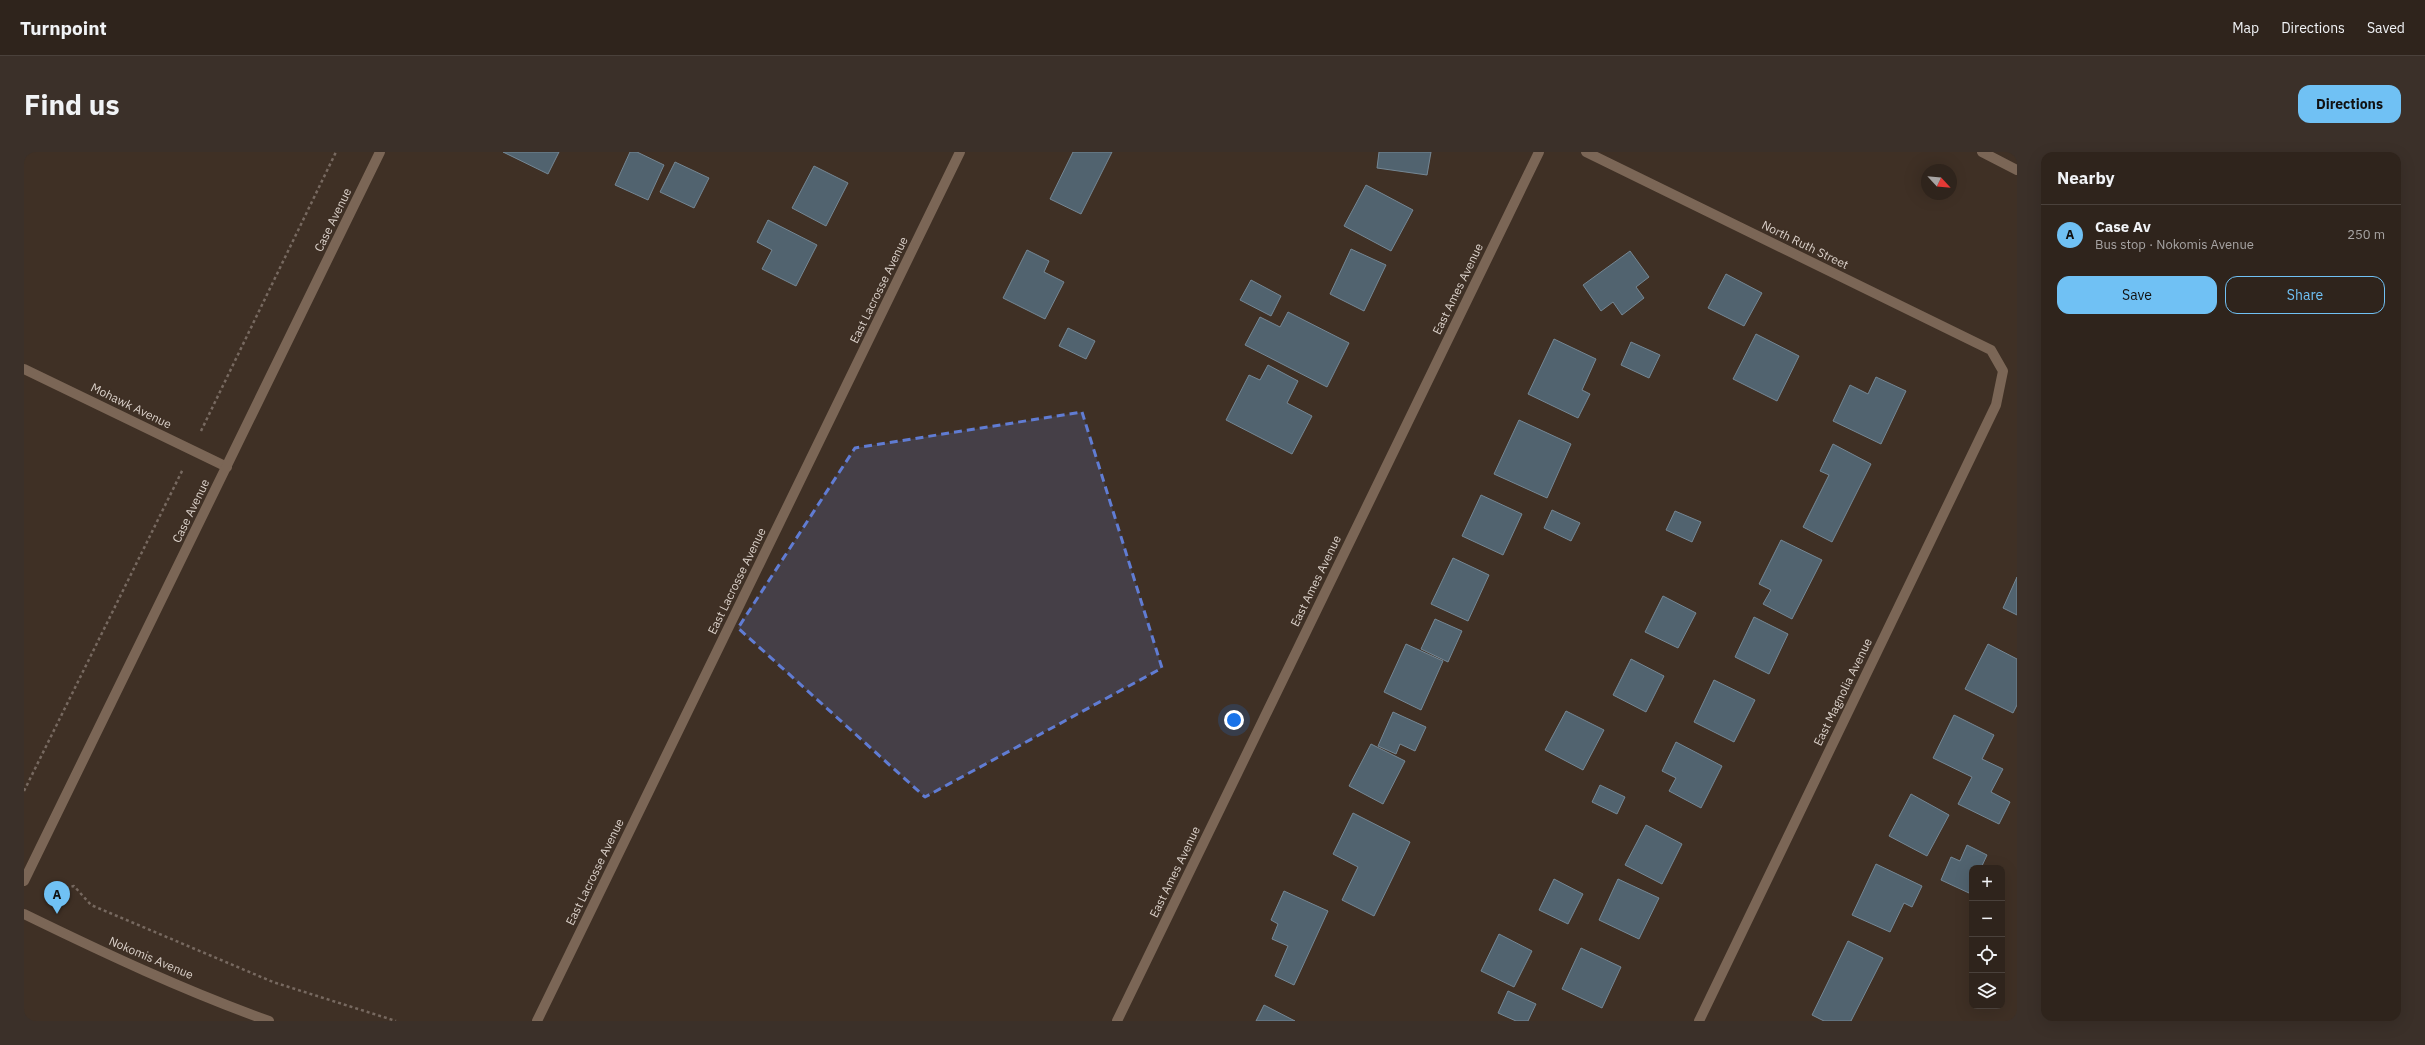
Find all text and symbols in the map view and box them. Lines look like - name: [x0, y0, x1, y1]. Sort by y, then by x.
- text: Turnpoint: [20, 16, 107, 40]
- text: Map: [2232, 19, 2259, 37]
- text: Directions: [2281, 19, 2345, 37]
- text: Saved: [2367, 19, 2405, 37]
- button: Directions: [2298, 85, 2401, 123]
- text: Find us: [24, 86, 120, 123]
- north arrow: [1921, 164, 1957, 200]
- text: Nearby: [2057, 167, 2115, 189]
- street label: Case Avenue: [311, 185, 355, 254]
- street label: North Ruth Street: [1759, 217, 1851, 272]
- text: Case Av: [2095, 217, 2151, 236]
- text: A: [2066, 226, 2074, 243]
- text: 250 m: [2347, 226, 2385, 243]
- street label: East Lacrosse Avenue: [846, 234, 911, 346]
- text: Bus stop · Nokomis Avenue: [2095, 236, 2254, 253]
- street label: East Ames Avenue: [1429, 240, 1486, 337]
- button: Save: [2057, 276, 2217, 314]
- button: Share: [2225, 276, 2385, 314]
- street label: Mohawk Avenue: [88, 380, 174, 432]
- street label: Case Avenue: [169, 476, 213, 545]
- street label: East Lacrosse Avenue: [704, 525, 769, 637]
- street label: East Ames Avenue: [1287, 532, 1344, 629]
- street label: East Magnolia Avenue: [1810, 635, 1875, 748]
- your location: [1224, 710, 1244, 730]
- street label: East Lacrosse Avenue: [562, 816, 627, 928]
- street label: East Ames Avenue: [1146, 823, 1203, 920]
- map controls: [1969, 865, 2005, 1009]
- button: +: [1969, 865, 2005, 901]
- pin: A: [44, 881, 70, 914]
- button: −: [1969, 901, 2005, 937]
- street label: Nokomis Avenue: [107, 933, 196, 982]
- button: locate: [1969, 937, 2005, 973]
- button: layers: [1969, 973, 2005, 1009]

